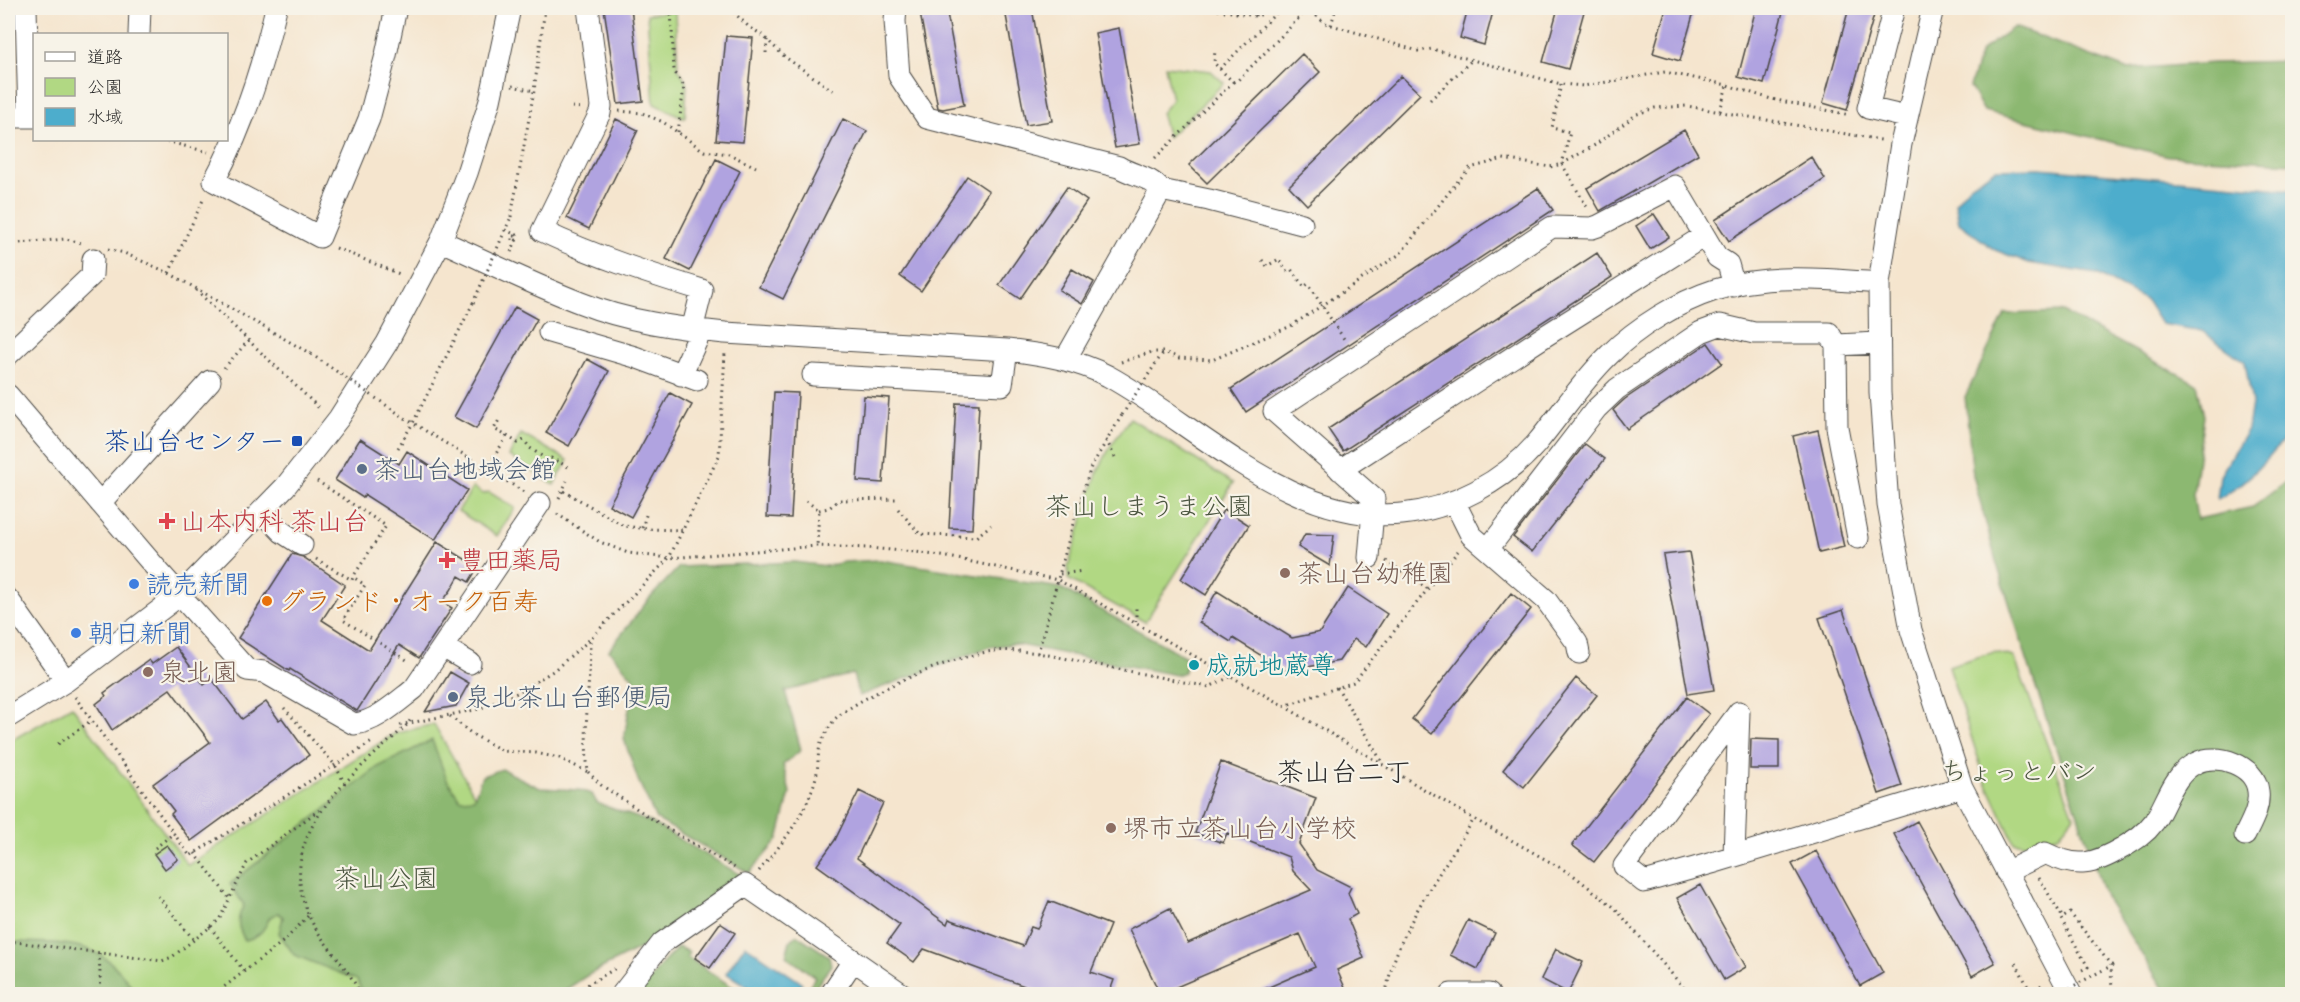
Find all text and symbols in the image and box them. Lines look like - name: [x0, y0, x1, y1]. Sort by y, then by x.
- legend: [33, 33, 228, 141]
- text: 道路: [87, 46, 123, 72]
- text: 公園: [87, 76, 123, 102]
- text: 水域: [87, 106, 123, 132]
- place label: 茶山台センター: [104, 425, 285, 463]
- marker: 茶山台センター: [290, 434, 304, 448]
- place label: 茶山台地域会館: [374, 453, 556, 491]
- marker: 茶山台地域会館: [355, 462, 369, 476]
- park label: 茶山しまうま公園: [1045, 490, 1253, 528]
- place label: 山本内科 茶山台: [180, 505, 369, 543]
- marker: 山本内科 茶山台: [158, 512, 176, 530]
- place label: 豊田薬局: [459, 544, 563, 582]
- marker: 豊田薬局: [440, 553, 454, 567]
- place label: 茶山台幼稚園: [1297, 557, 1453, 595]
- marker: 茶山台幼稚園: [1278, 566, 1292, 580]
- place label: 読売新聞: [146, 568, 250, 606]
- marker: 読売新聞: [127, 577, 141, 591]
- place label: グランド・オーク百寿: [279, 585, 539, 623]
- marker: グランド・オーク百寿: [260, 594, 274, 608]
- place label: 朝日新聞: [88, 617, 192, 655]
- marker: 朝日新聞: [69, 626, 83, 640]
- place label: 成就地蔵尊: [1206, 649, 1336, 687]
- place label: 泉北園: [160, 656, 238, 694]
- marker: 成就地蔵尊: [1187, 658, 1201, 672]
- marker: 泉北園: [141, 665, 155, 679]
- place label: 泉北茶山台郵便局: [465, 681, 673, 719]
- marker: 泉北茶山台郵便局: [446, 690, 460, 704]
- district label: 茶山台二丁: [1277, 755, 1412, 794]
- park label: ちょっとバン: [1941, 755, 2097, 793]
- place label: 堺市立茶山台小学校: [1123, 812, 1357, 850]
- marker: 堺市立茶山台小学校: [1104, 821, 1118, 835]
- park label: 茶山公園: [334, 862, 438, 900]

